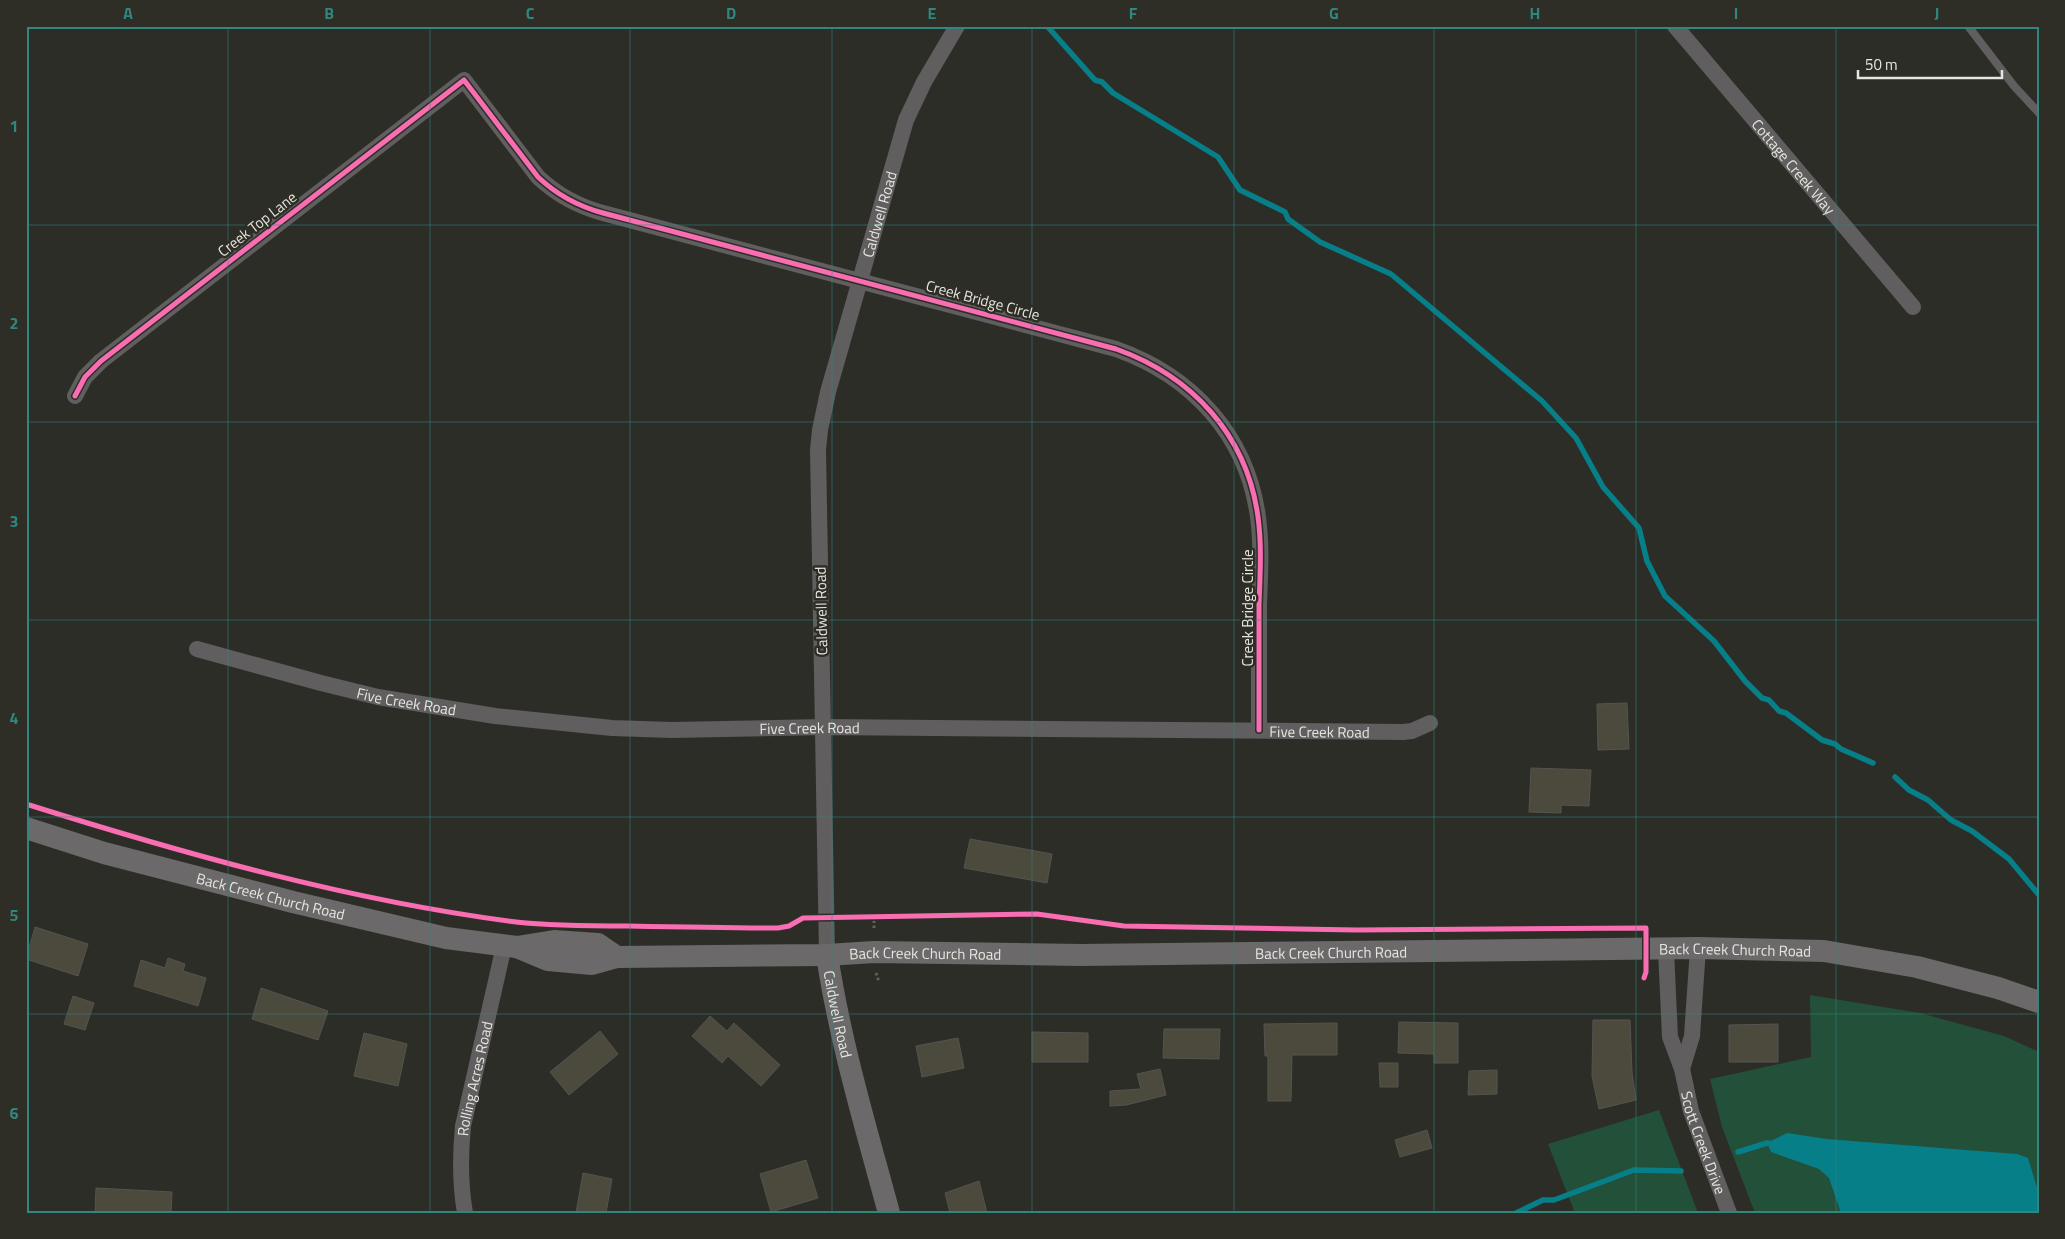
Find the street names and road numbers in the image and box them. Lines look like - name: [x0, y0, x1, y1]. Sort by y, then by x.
- street label: Cottage Creek Way: [1747, 114, 1841, 219]
- street label: Caldwell Road: [856, 168, 902, 260]
- street label: Creek Top Lane: [213, 186, 301, 262]
- street label: Creek Bridge Circle: [923, 274, 1043, 326]
- street label: Creek Bridge Circle: [1236, 549, 1259, 667]
- street label: Caldwell Road: [809, 566, 833, 656]
- street label: Five Creek Road: [354, 681, 458, 721]
- street label: Five Creek Road: [759, 716, 860, 740]
- street label: Five Creek Road: [1269, 719, 1370, 743]
- street label: Back Creek Church Road: [194, 866, 347, 925]
- street label: Back Creek Church Road: [1659, 936, 1811, 962]
- street label: Back Creek Church Road: [848, 940, 1001, 965]
- street label: Back Creek Church Road: [1255, 940, 1407, 965]
- street label: Caldwell Road: [818, 968, 859, 1060]
- street label: Rolling Acres Road: [451, 1019, 498, 1137]
- street label: Scott Creek Drive: [1676, 1089, 1732, 1197]

